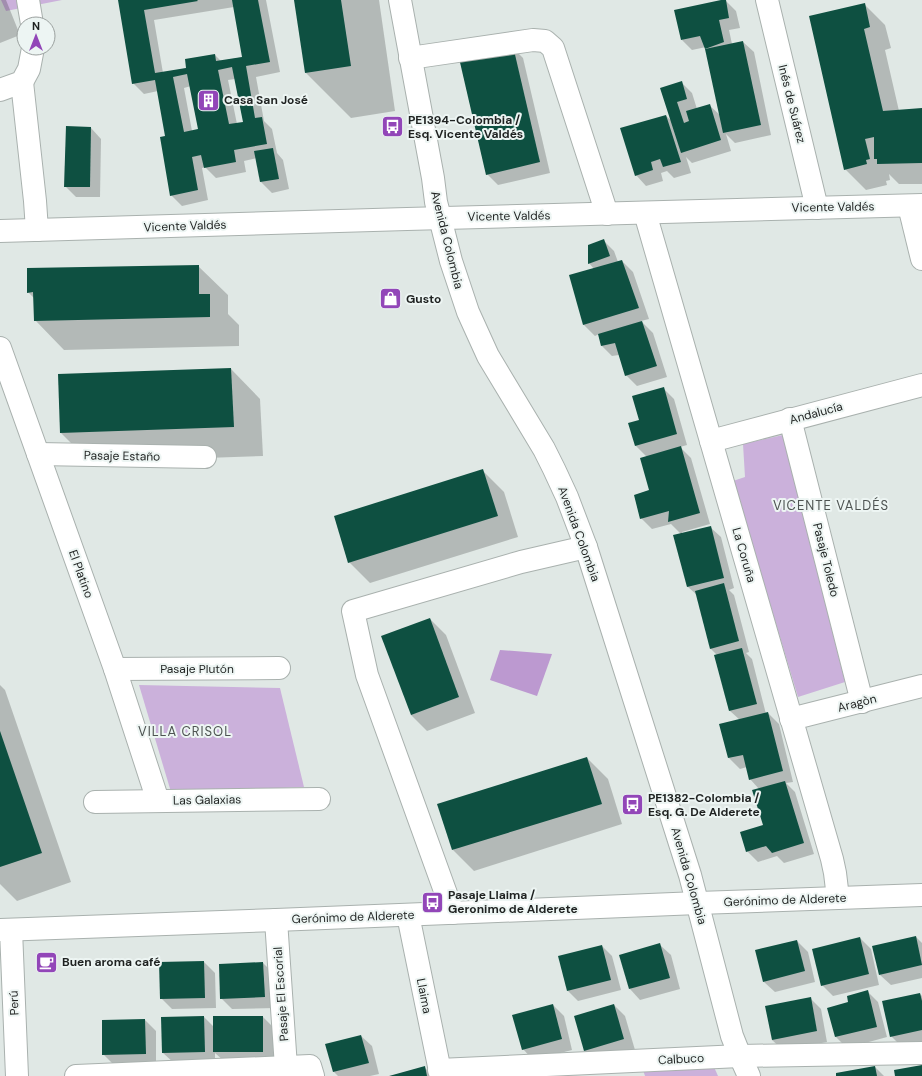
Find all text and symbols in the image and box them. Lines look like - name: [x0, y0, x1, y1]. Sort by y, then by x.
- north arrow: [16, 16, 56, 56]
- text: N: [32, 19, 40, 33]
- street label: Inés de Suárez: [775, 63, 809, 145]
- building icon: Casa San José: [195, 87, 221, 113]
- place label: Casa San José: [224, 92, 308, 108]
- place label: PE1394-Colombia / Esq. Vicente Valdés: [408, 112, 523, 142]
- bus stop icon: PE1394-Colombia / Esq. Vicente Valdés: [380, 114, 406, 140]
- street label: Avenida Colombia: [427, 189, 467, 291]
- street label: Vicente Valdés: [791, 198, 875, 216]
- street label: Vicente Valdés: [467, 207, 551, 225]
- street label: Vicente Valdés: [143, 217, 227, 235]
- shop icon: Gusto: [377, 286, 403, 312]
- place label: Gusto: [406, 291, 441, 307]
- street label: Andalucía: [788, 398, 844, 428]
- street label: Pasaje Estaño: [84, 447, 160, 465]
- street label: Avenida Colombia: [554, 484, 604, 584]
- district label: VICENTE VALDÉS: [773, 496, 889, 514]
- street label: Pasaje Toledo: [809, 521, 843, 599]
- street label: La Coruña: [729, 526, 759, 584]
- street label: El Platino: [65, 548, 97, 600]
- street label: Pasaje Plutón: [160, 661, 234, 677]
- street label: Aragòn: [836, 690, 878, 716]
- district label: VILLA CRISOL: [138, 723, 232, 740]
- place label: PE1382-Colombia / Esq. G. De Alderete: [648, 790, 760, 820]
- street label: Las Galaxias: [173, 791, 241, 809]
- bus stop icon: PE1382-Colombia / Esq. G. De Alderete: [620, 792, 646, 818]
- street label: Avenida Colombia: [667, 826, 711, 926]
- place label: Pasaje Llaima / Geronimo de Alderete: [448, 887, 578, 917]
- bus stop icon: Pasaje Llaima / Geronimo de Alderete: [420, 889, 446, 915]
- street label: Gerónimo de Alderete: [723, 890, 847, 910]
- street label: Gerónimo de Alderete: [291, 907, 415, 927]
- street label: Pasaje El Escorial: [270, 946, 292, 1042]
- cafe icon: Buen aroma café: [34, 949, 60, 975]
- place label: Buen aroma café: [62, 954, 161, 970]
- street label: Llaima: [413, 977, 435, 1015]
- street label: Perú: [6, 990, 22, 1016]
- street label: Calbuco: [658, 1050, 704, 1068]

